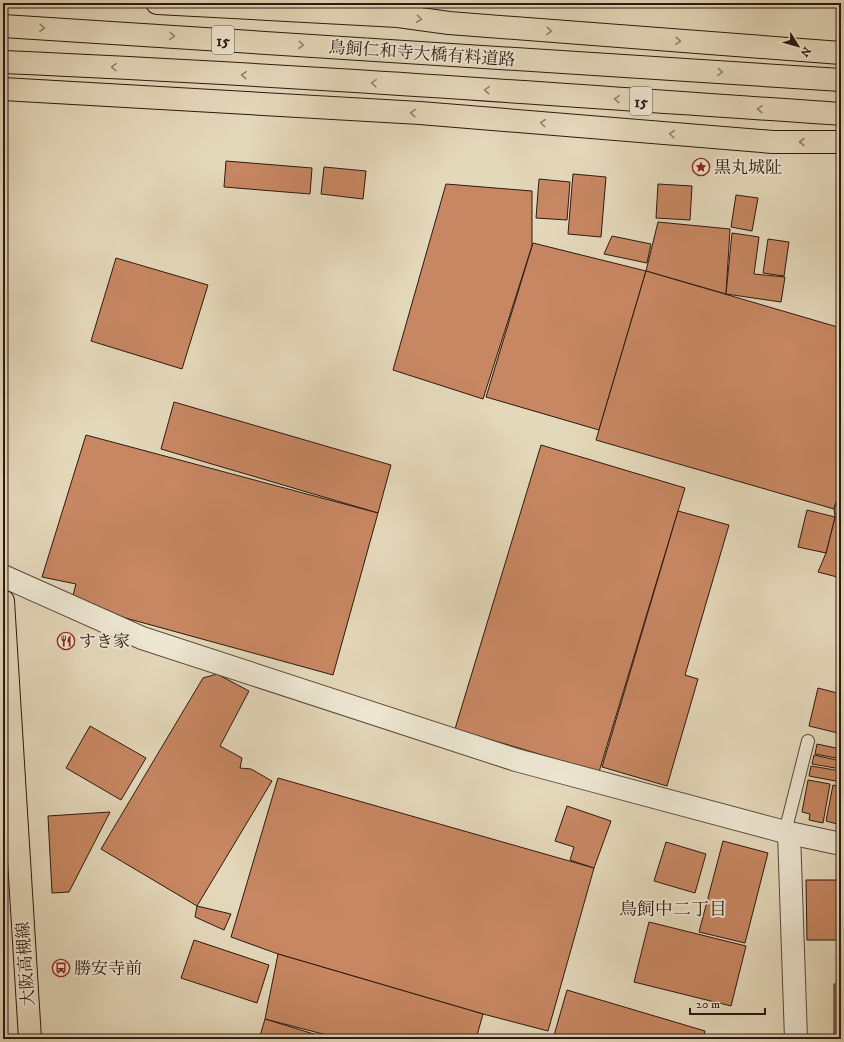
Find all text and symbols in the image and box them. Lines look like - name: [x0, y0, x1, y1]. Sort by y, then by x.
- one-way arrow: [416, 14, 422, 23]
- one-way arrow: [39, 23, 45, 32]
- road number: 15: [212, 26, 234, 54]
- one-way arrow: [546, 26, 552, 35]
- north arrow: [778, 26, 818, 66]
- one-way arrow: [169, 32, 175, 41]
- one-way arrow: [675, 36, 682, 45]
- street label: 鳥飼仁和寺大橋有料道路: [328, 37, 516, 71]
- one-way arrow: [298, 40, 304, 49]
- text: N: [797, 44, 813, 59]
- one-way arrow: [111, 63, 117, 71]
- one-way arrow: [717, 67, 723, 76]
- one-way arrow: [241, 70, 247, 79]
- one-way arrow: [371, 78, 377, 87]
- one-way arrow: [484, 86, 490, 94]
- road number: 15: [630, 87, 652, 115]
- one-way arrow: [614, 94, 620, 103]
- one-way arrow: [757, 104, 763, 113]
- one-way arrow: [410, 108, 416, 117]
- one-way arrow: [540, 119, 546, 128]
- one-way arrow: [669, 129, 675, 138]
- one-way arrow: [799, 138, 805, 146]
- place icon: 黒丸城阯: [691, 157, 711, 177]
- place label: 黒丸城阯: [714, 157, 782, 179]
- restaurant icon: すき家: [56, 631, 76, 651]
- place label: すき家: [79, 631, 130, 653]
- district label: 鳥飼中二丁目: [619, 899, 727, 921]
- street label: 大阪高槻線: [12, 921, 40, 1007]
- bus stop icon: 勝安寺前: [51, 958, 71, 978]
- place label: 勝安寺前: [74, 958, 142, 980]
- scale bar: [690, 990, 765, 1016]
- text: 20 m: [696, 997, 720, 1012]

